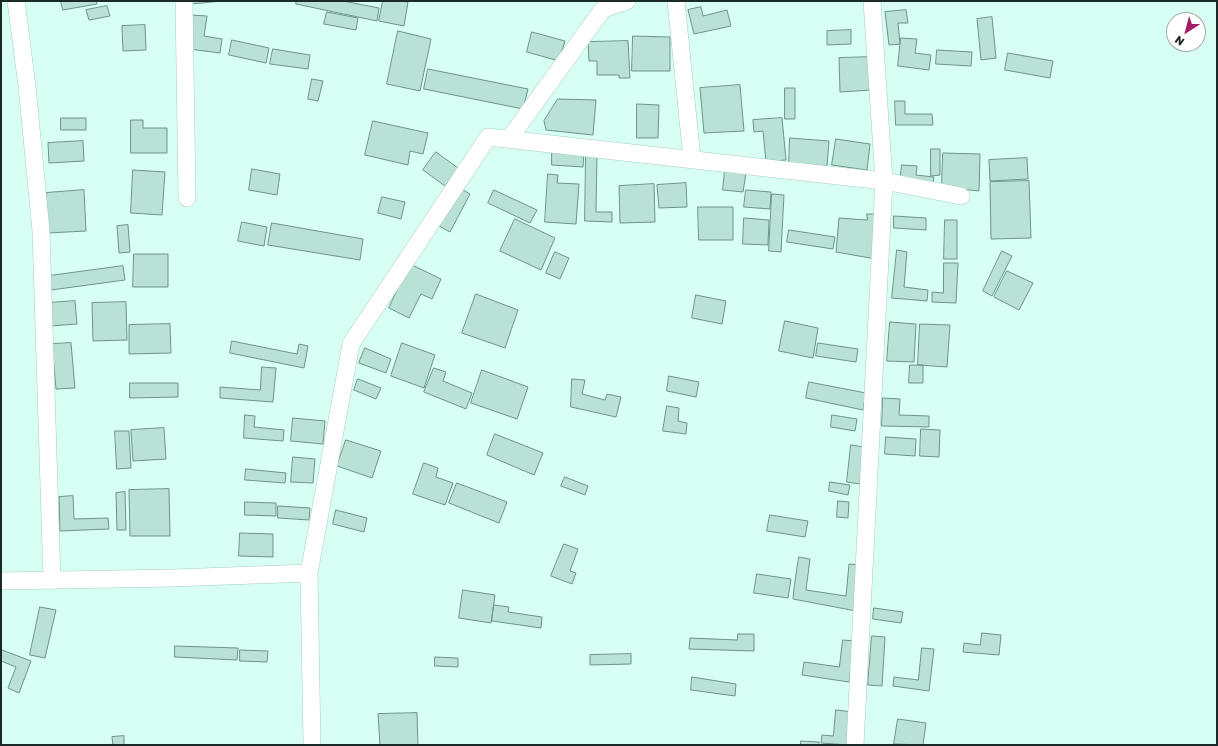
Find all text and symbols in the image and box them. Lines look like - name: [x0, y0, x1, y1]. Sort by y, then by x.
- north arrow: [1166, 12, 1206, 52]
- text: N: [1172, 34, 1186, 49]

